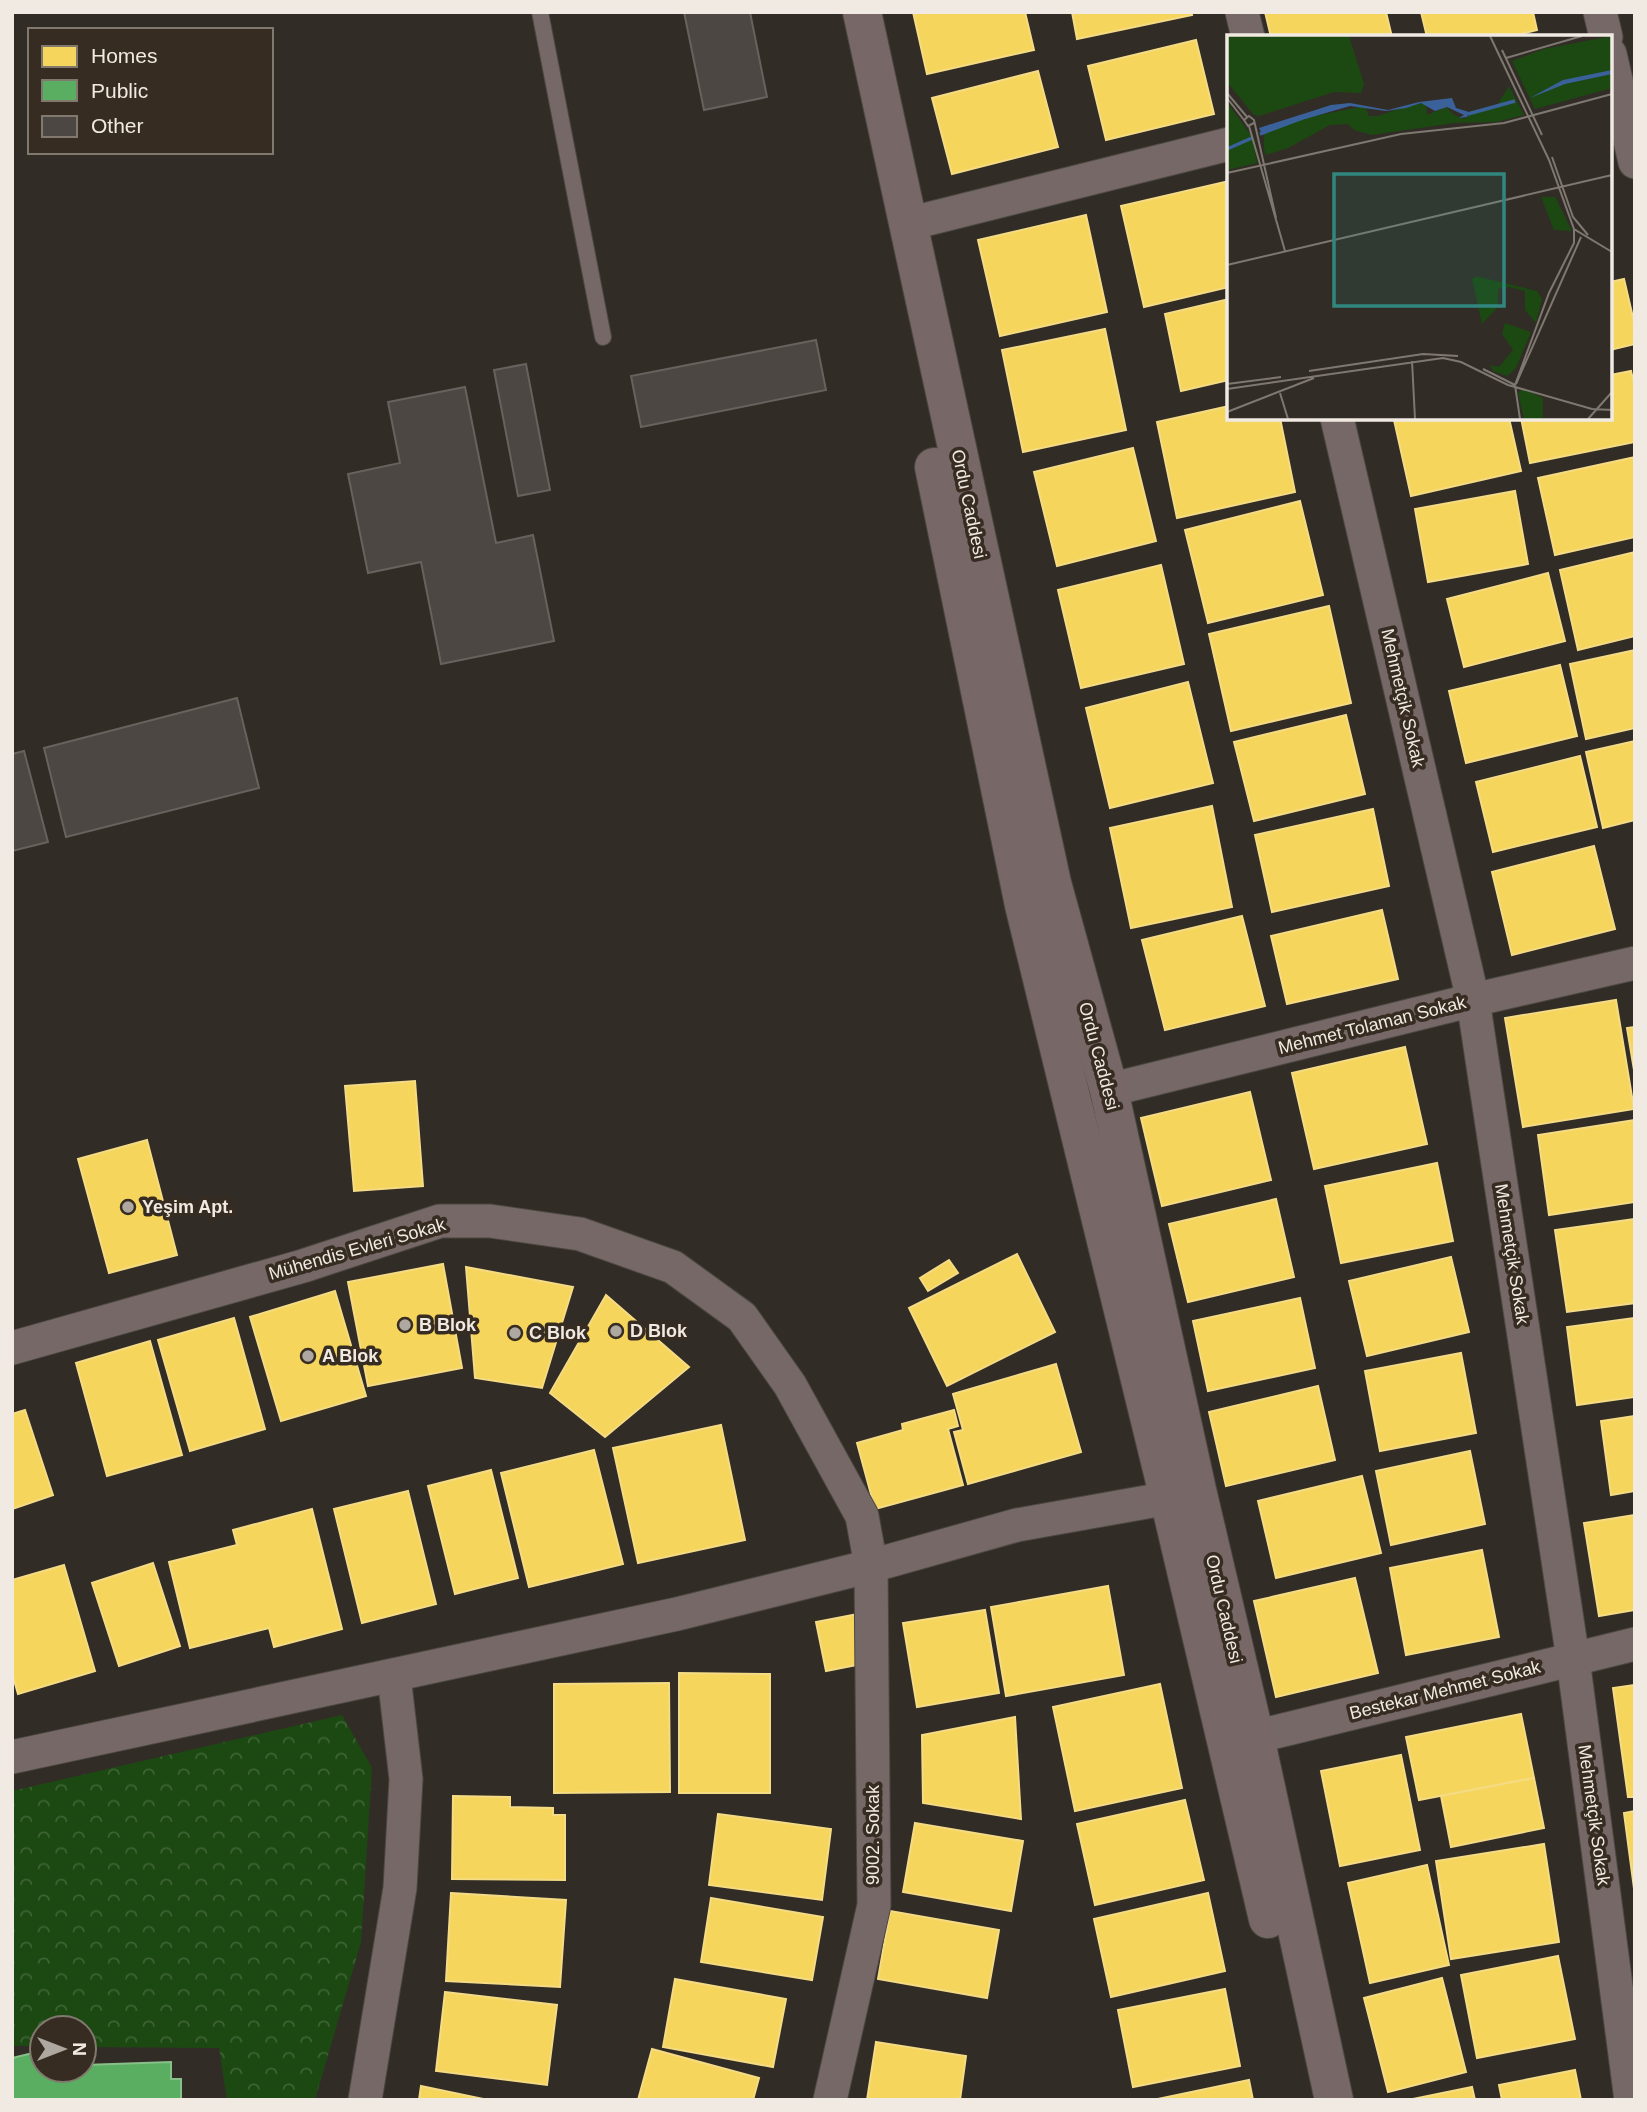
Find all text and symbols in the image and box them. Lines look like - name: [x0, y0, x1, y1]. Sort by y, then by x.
- legend: [28, 28, 273, 154]
- inset map: [1227, 35, 1612, 420]
- text: Homes: [91, 44, 158, 67]
- text: Public: [91, 79, 148, 102]
- text: Other: [91, 114, 144, 137]
- street label: Ordu Caddesi: [948, 448, 990, 560]
- street label: Mehmetçik Sokak: [1377, 627, 1429, 770]
- street label: Mehmet Tolaman Sokak: [1276, 992, 1469, 1058]
- street label: Ordu Caddesi: [1075, 1000, 1123, 1112]
- street label: Mehmetçik Sokak: [1491, 1182, 1533, 1327]
- place label: Yeşim Apt.: [142, 1197, 233, 1217]
- marker: Yeşim Apt.: [120, 1199, 136, 1215]
- street label: Mühendis Evleri Sokak: [266, 1214, 449, 1284]
- place label: B Blok: [419, 1315, 477, 1335]
- marker: B Blok: [397, 1317, 413, 1333]
- place label: D Blok: [630, 1321, 688, 1341]
- place label: C Blok: [529, 1323, 587, 1343]
- marker: D Blok: [608, 1323, 624, 1339]
- marker: C Blok: [507, 1325, 523, 1341]
- place label: A Blok: [322, 1346, 379, 1366]
- marker: A Blok: [300, 1348, 316, 1364]
- street label: Ordu Caddesi: [1202, 1553, 1246, 1665]
- street label: Bestekar Mehmet Sokak: [1347, 1656, 1544, 1723]
- street label: Mehmetçik Sokak: [1574, 1743, 1614, 1888]
- street label: 9002. Sokak: [863, 1784, 883, 1885]
- north arrow: [28, 2014, 98, 2084]
- text: N: [69, 2042, 90, 2056]

